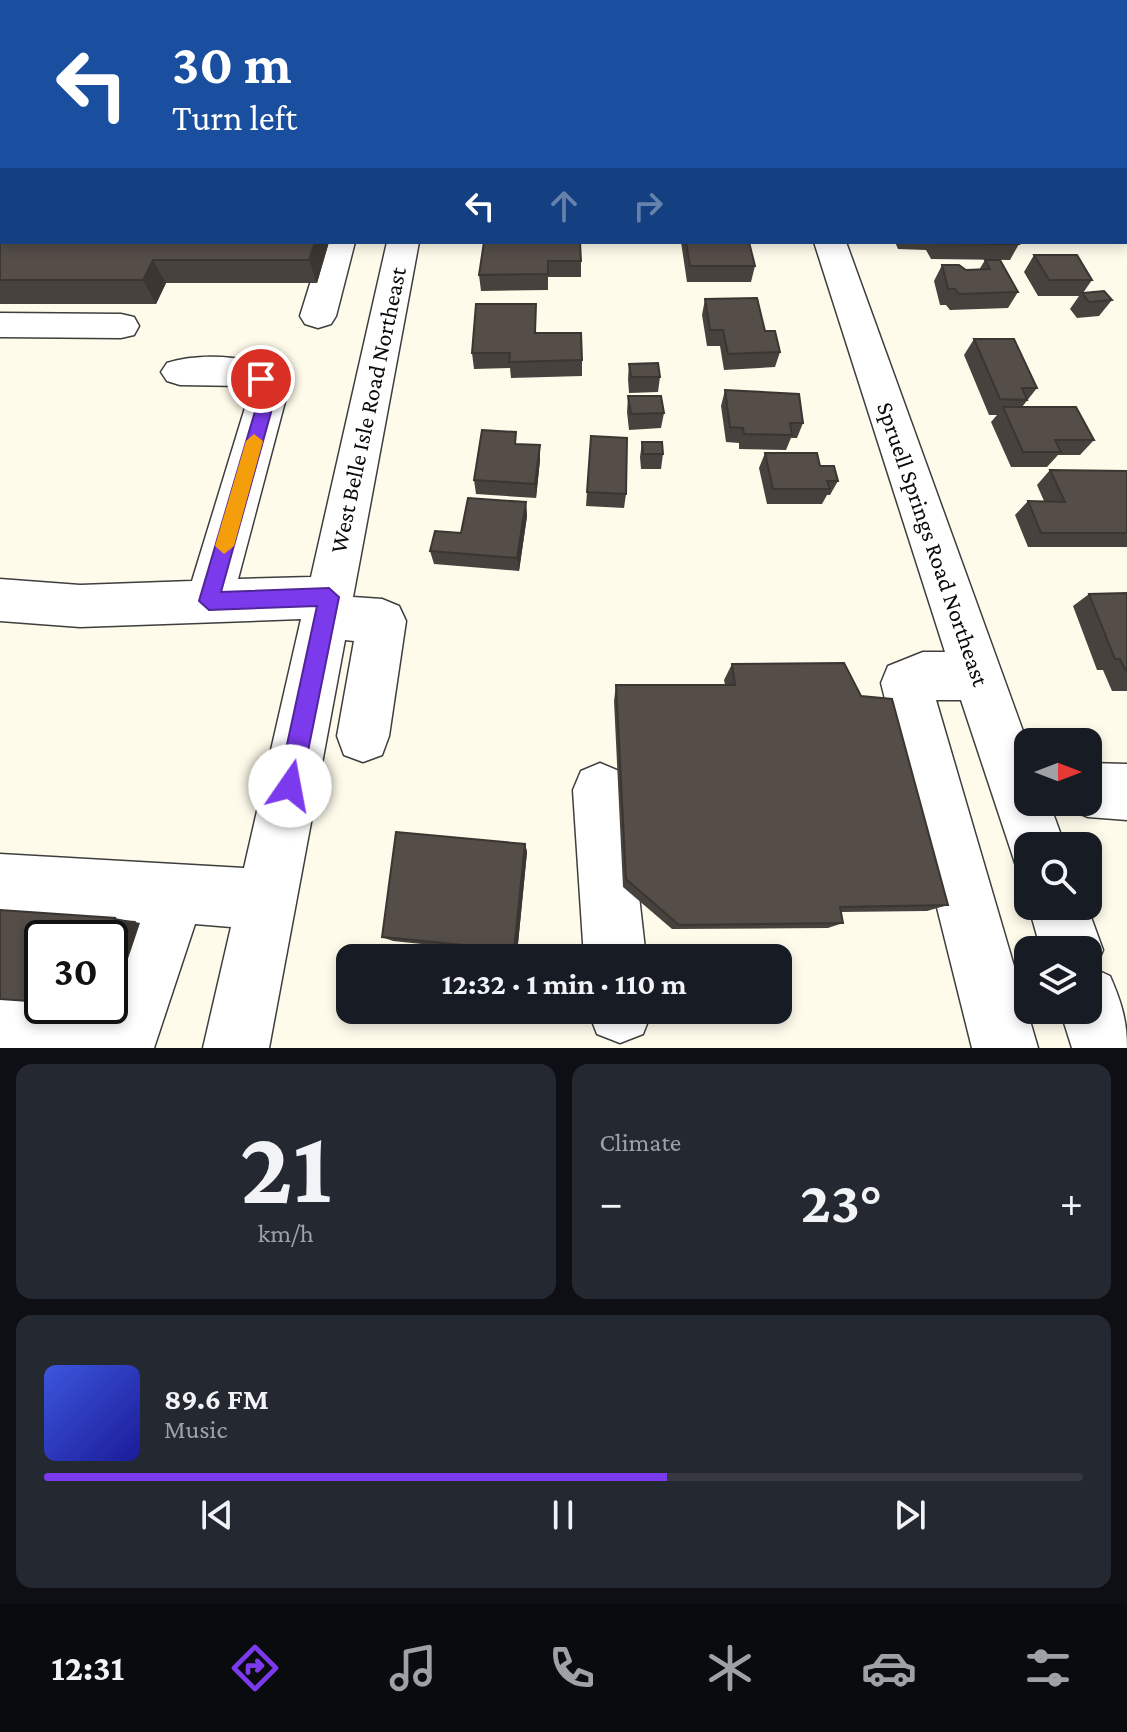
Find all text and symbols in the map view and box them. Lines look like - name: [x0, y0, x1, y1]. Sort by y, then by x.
- icon: left: [40, 32, 144, 136]
- text: 30 m: [172, 33, 292, 95]
- text: Turn left: [172, 98, 297, 138]
- icon: left: [458, 184, 502, 228]
- icon: ahead: [542, 184, 586, 228]
- icon: right: [626, 184, 670, 228]
- street label: West Belle Isle Road Northeast: [324, 263, 411, 555]
- pin: [227, 345, 295, 413]
- icon: arrive: [239, 357, 283, 401]
- street label: Spruell Springs Road Northeast: [872, 398, 995, 690]
- north arrow: [1014, 728, 1102, 816]
- map controls: [1014, 728, 1102, 1024]
- position arrow: [248, 744, 332, 828]
- button: search: [1014, 832, 1102, 920]
- speed limit sign: 30: [24, 920, 128, 1024]
- button: layers: [1014, 936, 1102, 1024]
- text: 12:32 · 1 min · 110 m: [441, 967, 687, 1000]
- text: 21: [240, 1109, 332, 1224]
- text: Climate: [600, 1128, 681, 1157]
- text: 23°: [800, 1168, 882, 1235]
- text: −: [600, 1178, 623, 1226]
- text: +: [1060, 1178, 1083, 1226]
- text: km/h: [258, 1219, 314, 1248]
- text: 89.6 FM: [164, 1382, 269, 1415]
- text: Music: [164, 1415, 227, 1444]
- icon: previous: [195, 1493, 239, 1537]
- icon: pause: [541, 1493, 585, 1537]
- icon: next: [888, 1493, 932, 1537]
- icon: directions: [227, 1640, 283, 1696]
- icon: music: [385, 1640, 441, 1696]
- icon: phone: [544, 1640, 600, 1696]
- icon: climate: [702, 1640, 758, 1696]
- icon: car: [861, 1640, 917, 1696]
- icon: filters: [1020, 1640, 1076, 1696]
- text: 12:31: [51, 1648, 124, 1688]

